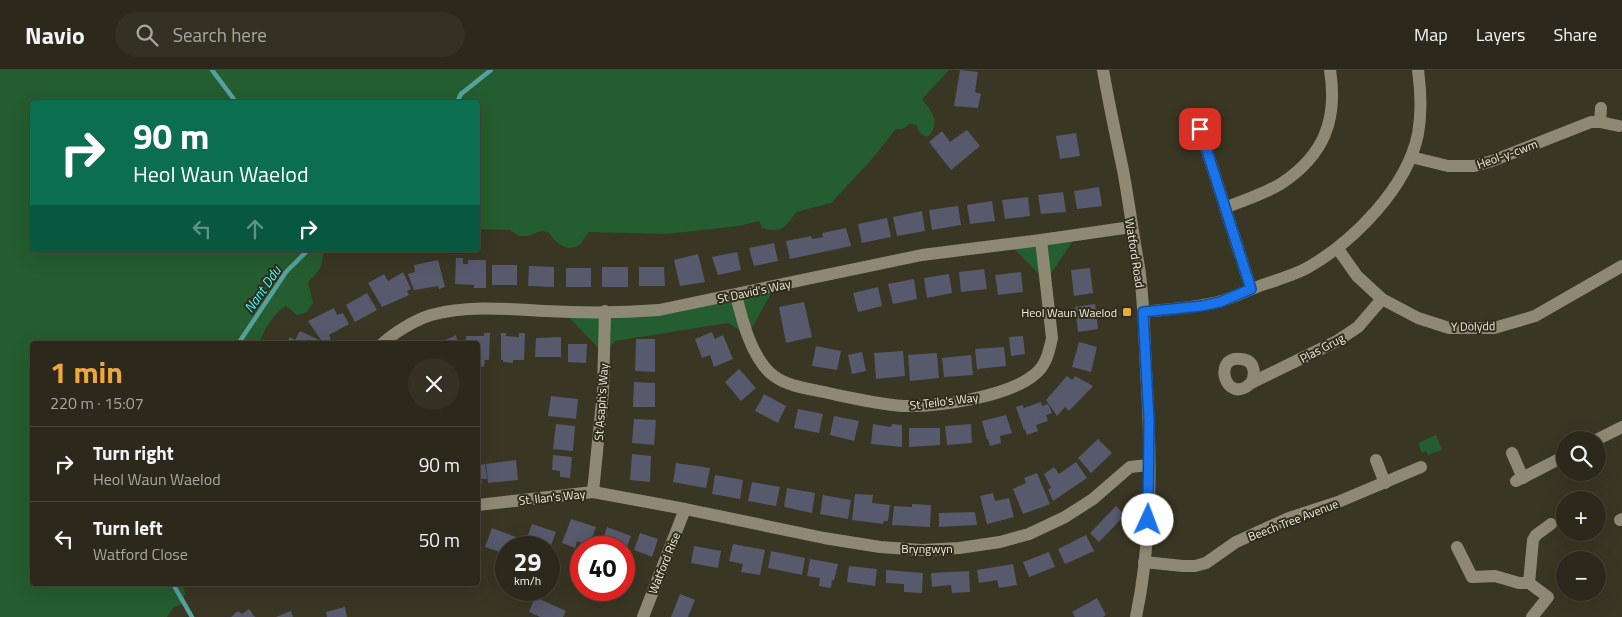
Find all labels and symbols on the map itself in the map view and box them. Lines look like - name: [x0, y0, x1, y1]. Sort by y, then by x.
- pin: [1179, 108, 1221, 150]
- street label: Heol-y-cwm: [1474, 134, 1540, 174]
- street label: Watford Road: [1120, 217, 1150, 289]
- water label: Nant Ddu: [238, 261, 286, 317]
- street label: St David's Way: [716, 274, 793, 308]
- place label: Heol Waun Waelod: [1021, 303, 1117, 322]
- marker: Heol Waun Waelod: [1121, 306, 1133, 318]
- street label: Y Dolydd: [1451, 316, 1495, 336]
- street label: Plas Grug: [1296, 328, 1348, 368]
- street label: St Asaph's Way: [589, 362, 613, 441]
- street label: St Teilo's Way: [909, 387, 980, 415]
- street label: St. Ilan's Way: [518, 484, 586, 510]
- position arrow: [1121, 493, 1173, 545]
- street label: Beech Tree Avenue: [1245, 494, 1341, 546]
- street label: Watford Rise: [643, 529, 685, 597]
- speed limit sign: 40: [570, 536, 635, 601]
- street label: Bryngwyn: [901, 539, 953, 558]

